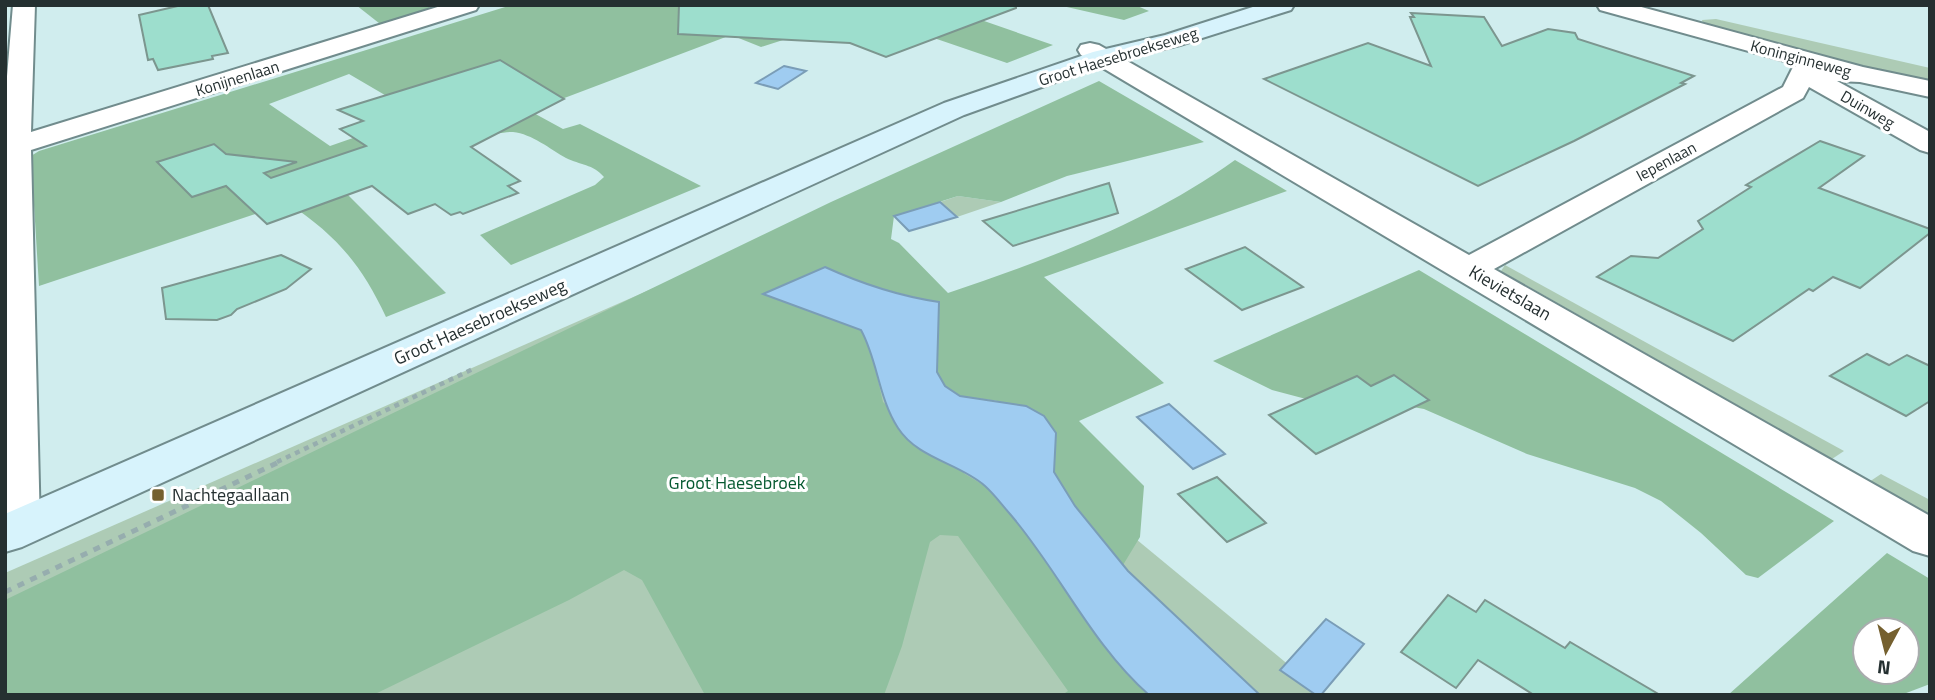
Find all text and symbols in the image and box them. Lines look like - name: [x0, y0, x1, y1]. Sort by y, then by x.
- street label: Groot Haesebroekseweg: [1035, 20, 1201, 92]
- street label: Koninginneweg: [1748, 33, 1854, 83]
- street label: Konijnenlaan: [192, 54, 282, 102]
- street label: Duinweg: [1836, 84, 1900, 134]
- street label: Iepenlaan: [1632, 135, 1700, 187]
- street label: Kievietslaan: [1464, 258, 1557, 327]
- street label: Groot Haesebroekseweg: [389, 271, 570, 372]
- park label: Groot Haesebroek: [669, 469, 806, 496]
- place label: Nachtegaallaan: [172, 481, 289, 508]
- marker: Nachtegaallaan: [150, 487, 166, 503]
- north arrow: [1851, 616, 1921, 686]
- text: N: [1876, 653, 1892, 684]

